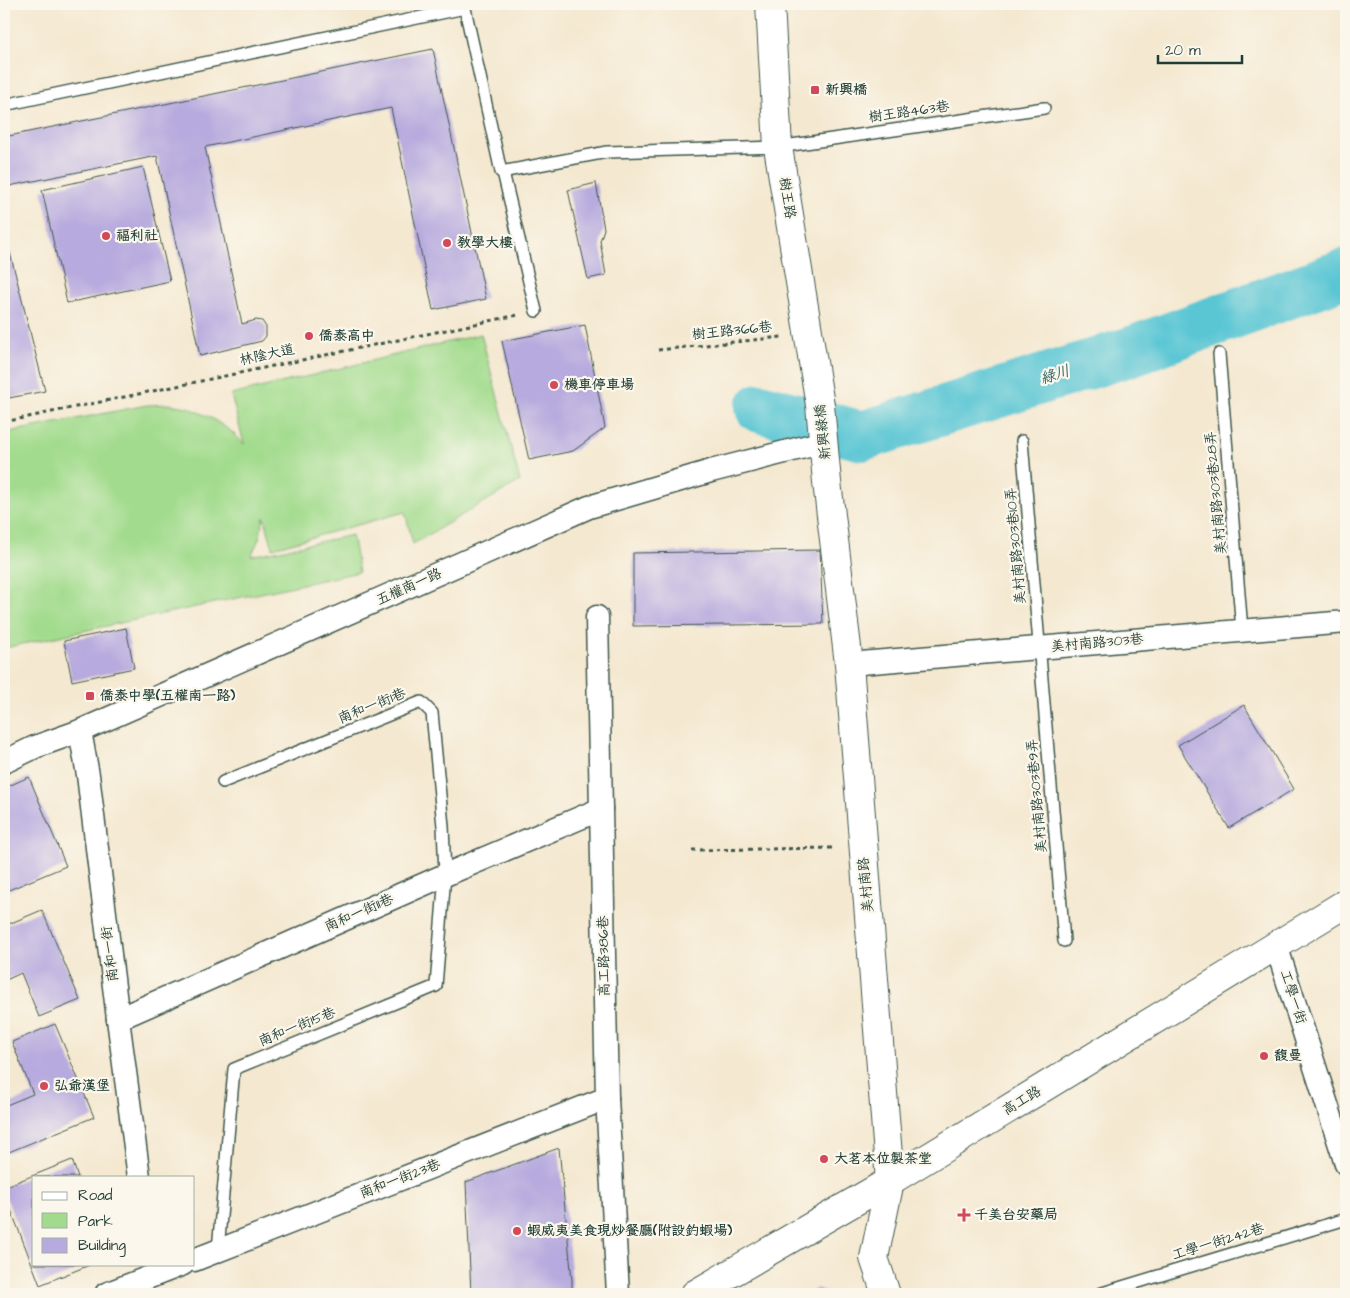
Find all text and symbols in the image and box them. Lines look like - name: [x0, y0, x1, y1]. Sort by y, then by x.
- scale bar: [1158, 32, 1241, 64]
- text: 20 m: [1165, 40, 1201, 61]
- place label: 新興橋: [825, 80, 867, 100]
- marker: 新興橋: [809, 84, 821, 96]
- street label: 樹王路463巷: [867, 96, 952, 128]
- street label: 樹王路: [774, 176, 800, 220]
- place label: 福利社: [116, 226, 158, 246]
- marker: 福利社: [100, 230, 112, 242]
- place label: 教學大樓: [457, 233, 513, 253]
- marker: 教學大樓: [441, 237, 453, 249]
- street label: 樹王路366巷: [691, 317, 774, 345]
- place label: 僑泰高中: [319, 326, 375, 346]
- marker: 僑泰高中: [303, 330, 315, 342]
- street label: 林陰大道: [238, 339, 296, 371]
- water label: 綠川: [1038, 360, 1073, 389]
- place label: 機車停車場: [564, 375, 634, 395]
- marker: 機車停車場: [548, 379, 560, 391]
- street label: 新興綠橋: [810, 403, 836, 461]
- street label: 美村南路303巷28弄: [1201, 430, 1231, 556]
- street label: 美村南路303巷10弄: [1001, 487, 1031, 605]
- street label: 五權南一路: [373, 564, 445, 610]
- street label: 美村南路303巷: [1050, 629, 1145, 657]
- street label: 南和一街1巷: [335, 683, 410, 729]
- place label: 僑泰中學(五權南一路): [100, 686, 235, 706]
- marker: 僑泰中學(五權南一路): [84, 690, 96, 702]
- street label: 美村南路303巷9弄: [1022, 738, 1052, 854]
- street label: 美村南路: [854, 856, 878, 914]
- street label: 南和一街11巷: [321, 888, 398, 937]
- street label: 高工路386巷: [593, 914, 615, 997]
- street label: 南和一街: [97, 925, 123, 983]
- street label: 工學一街: [1275, 967, 1311, 1027]
- street label: 南和一街15巷: [255, 1002, 340, 1052]
- place label: 馥曼: [1274, 1046, 1302, 1066]
- marker: 馥曼: [1258, 1050, 1270, 1062]
- place label: 弘爺漢堡: [54, 1076, 110, 1096]
- marker: 弘爺漢堡: [38, 1080, 50, 1092]
- street label: 高工路: [999, 1082, 1045, 1120]
- place label: 大茗本位製茶堂: [834, 1149, 932, 1169]
- marker: 大茗本位製茶堂: [818, 1153, 830, 1165]
- street label: 南和一街23巷: [357, 1154, 444, 1204]
- legend: [32, 1176, 195, 1266]
- text: Road: [78, 1185, 113, 1206]
- place label: 千美台安藥局: [974, 1205, 1058, 1225]
- marker: 千美台安藥局: [958, 1209, 970, 1221]
- text: Park: [78, 1211, 113, 1232]
- street label: 工學一街242巷: [1169, 1218, 1268, 1266]
- place label: 蝦威夷美食現炒餐廳(附設釣蝦場): [527, 1221, 732, 1241]
- marker: 蝦威夷美食現炒餐廳(附設釣蝦場): [511, 1225, 523, 1237]
- text: Building: [78, 1235, 126, 1257]

